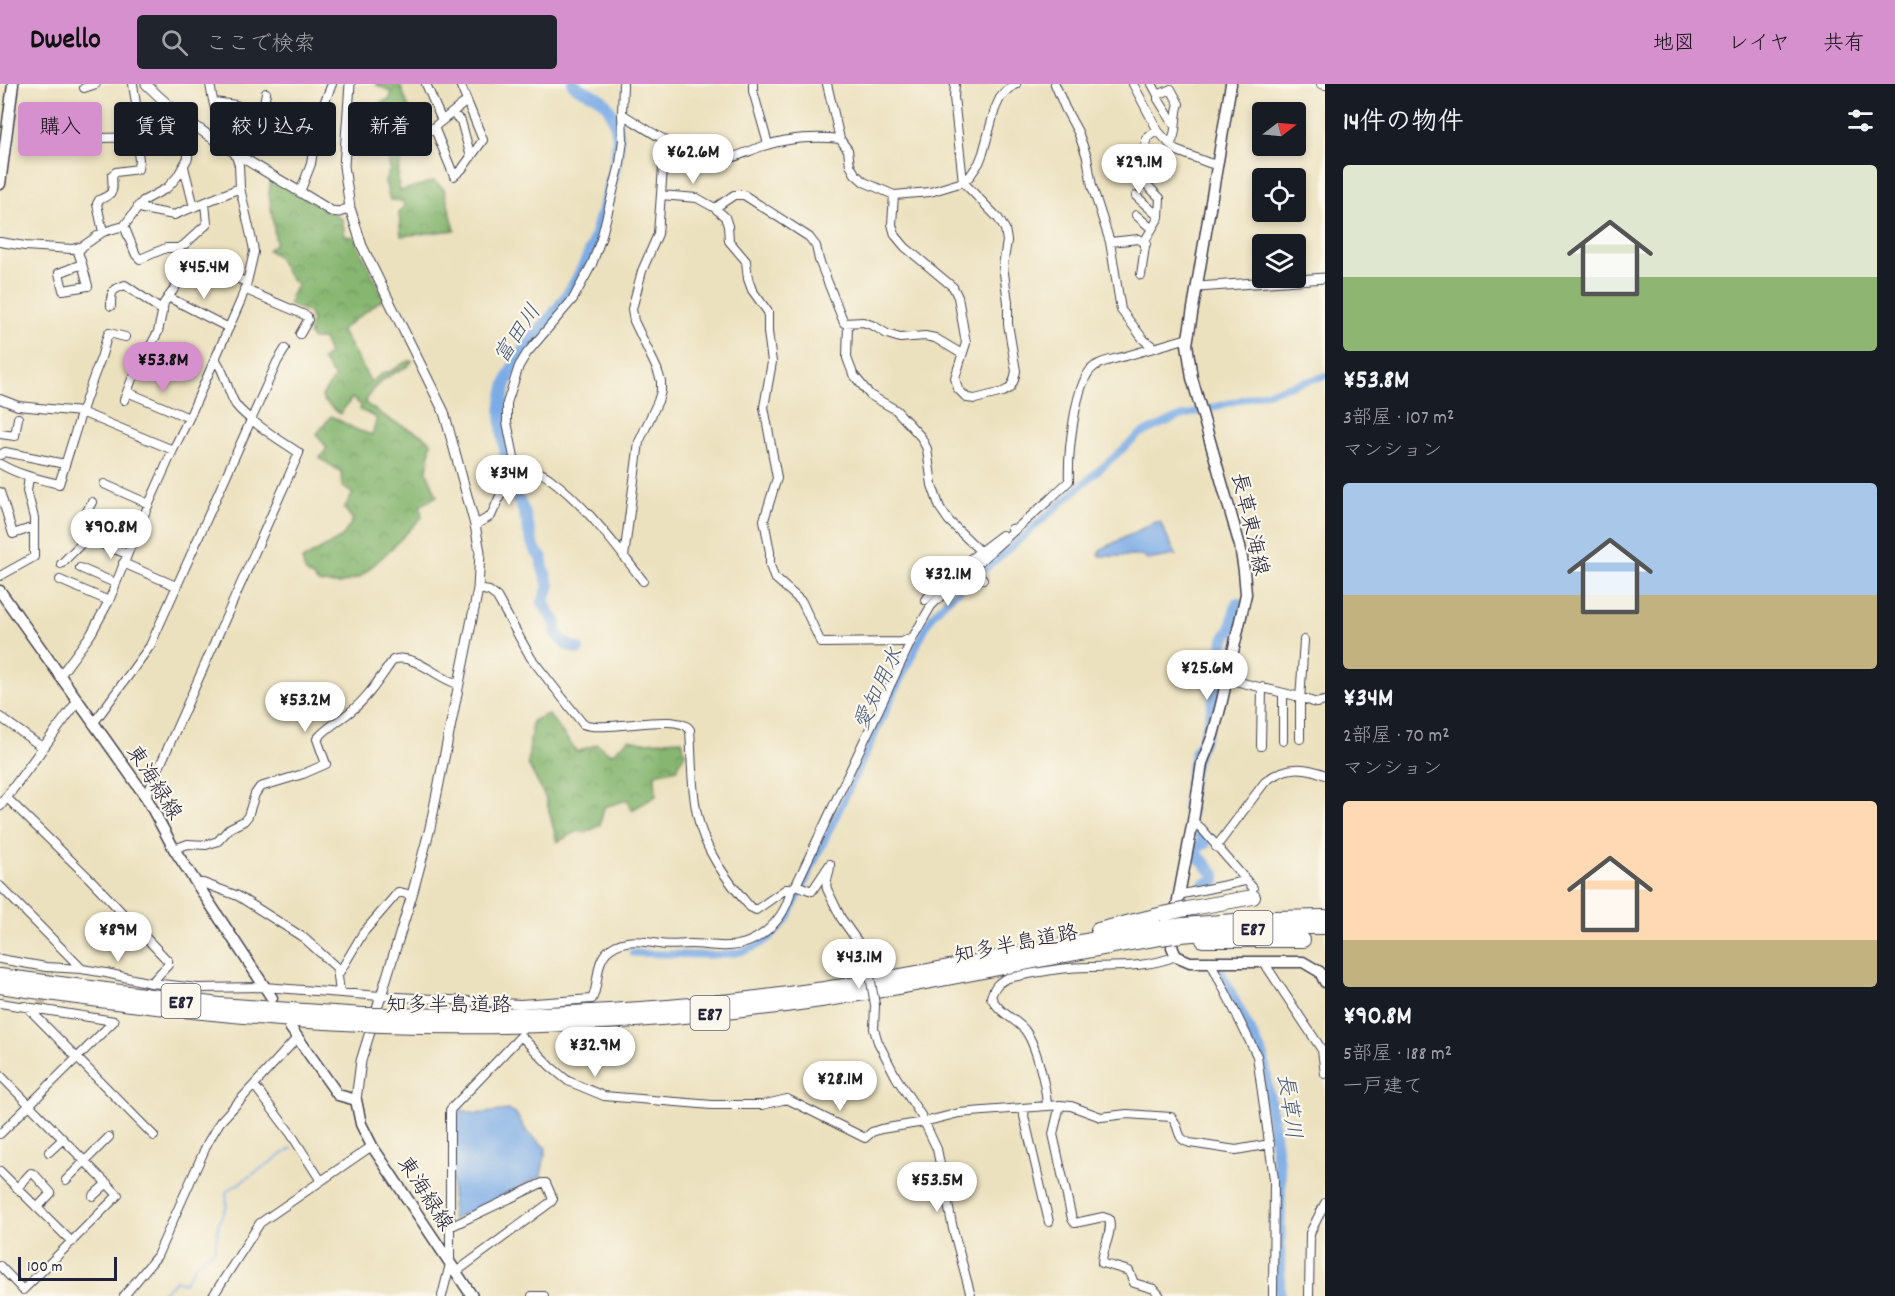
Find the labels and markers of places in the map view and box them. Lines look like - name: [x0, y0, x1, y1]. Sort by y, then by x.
- pin: ¥62.6M: [644, 134, 742, 185]
- pin: ¥29.1M: [1090, 144, 1188, 195]
- pin: ¥45.4M: [155, 249, 253, 300]
- pin: ¥53.8M: [114, 342, 212, 393]
- pin: ¥34M: [473, 455, 545, 506]
- pin: ¥90.8M: [62, 509, 160, 560]
- pin: ¥32.1M: [899, 556, 997, 607]
- pin: ¥25.6M: [1158, 650, 1256, 701]
- pin: ¥53.2M: [256, 682, 354, 733]
- pin: ¥89M: [82, 912, 154, 963]
- pin: ¥43.1M: [810, 939, 908, 990]
- pin: ¥32.9M: [546, 1027, 644, 1078]
- pin: ¥28.1M: [791, 1061, 889, 1112]
- pin: ¥53.5M: [888, 1162, 986, 1213]

